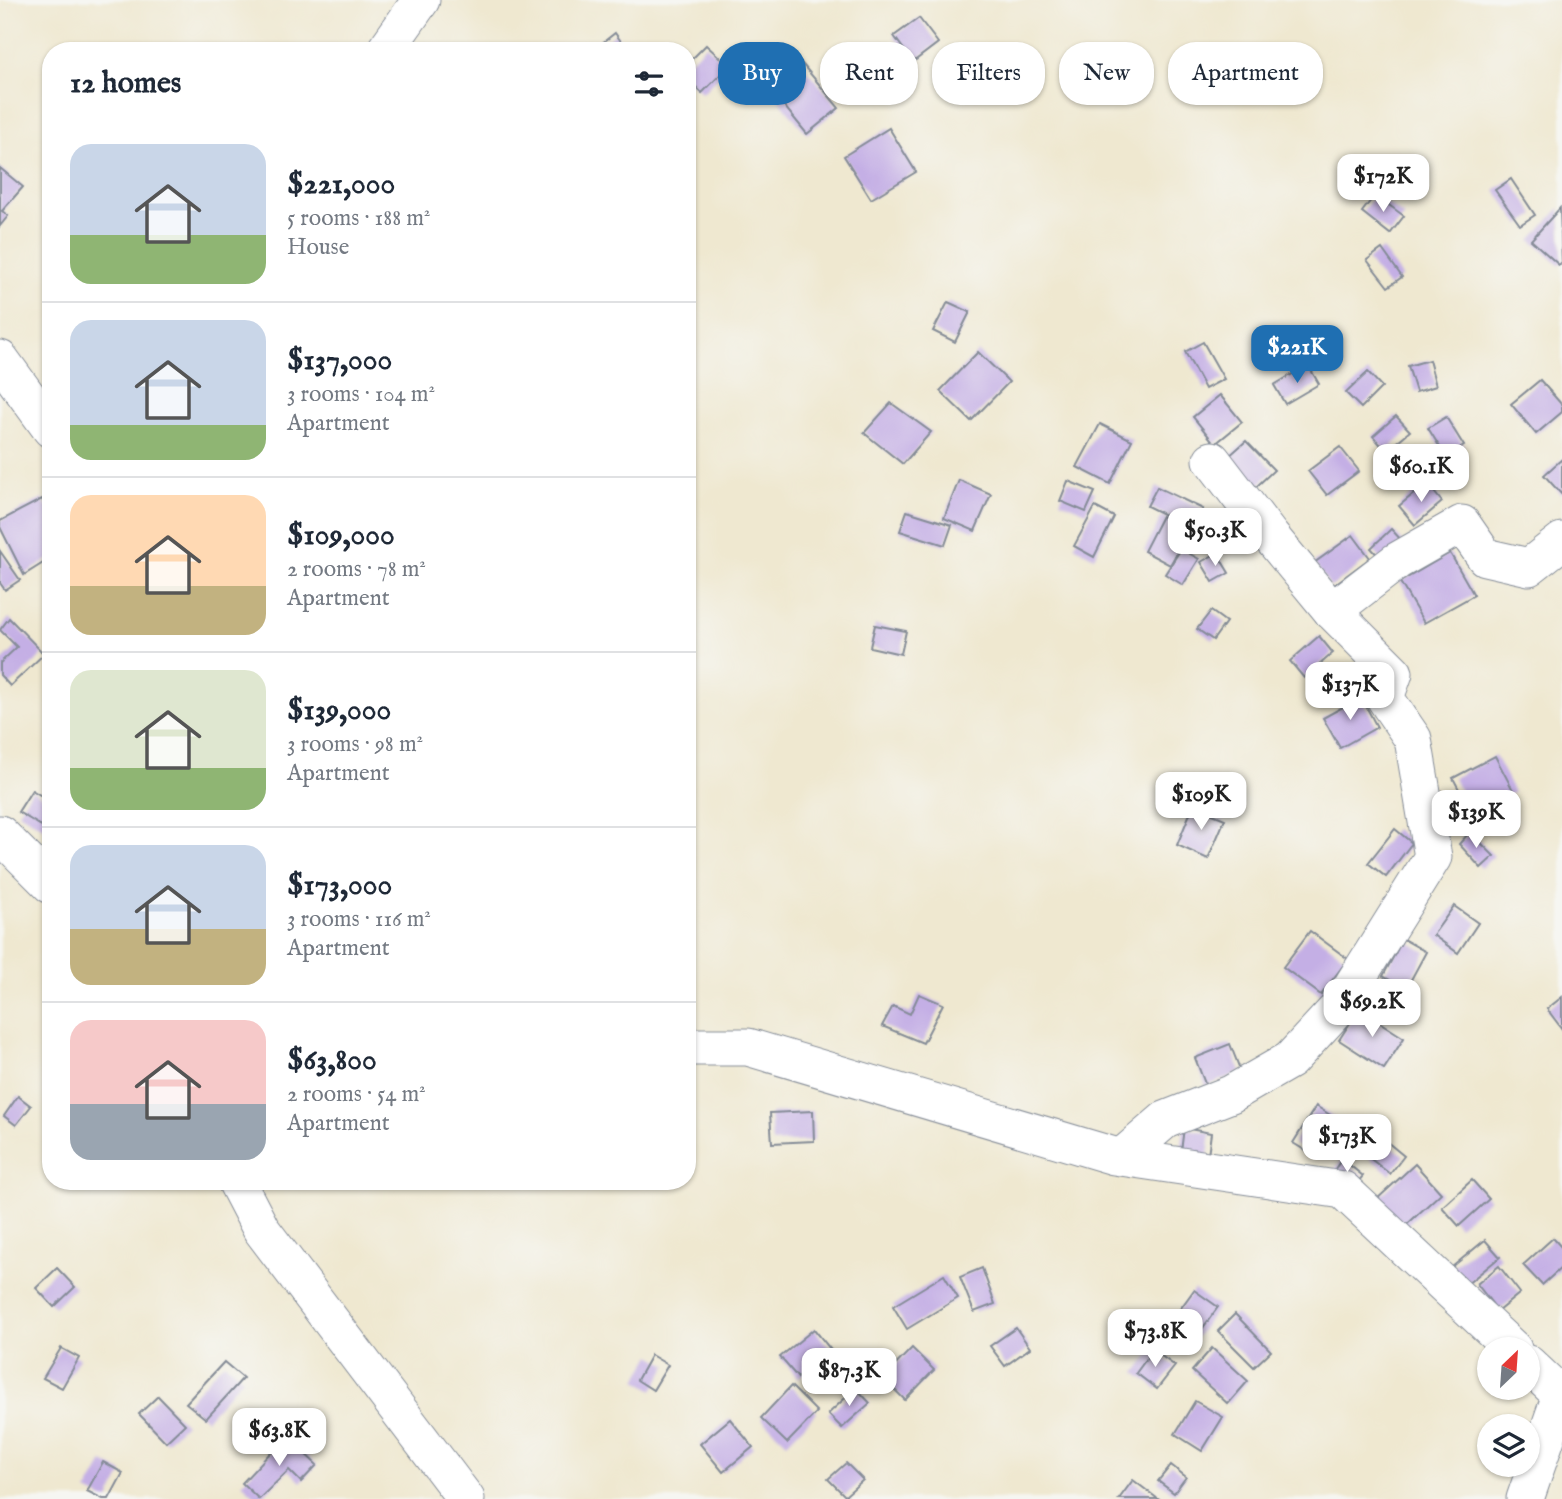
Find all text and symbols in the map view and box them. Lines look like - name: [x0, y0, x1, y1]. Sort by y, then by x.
- chip: Buy: [718, 42, 806, 105]
- chip: Rent: [820, 42, 918, 105]
- chip: Filters: [932, 42, 1045, 105]
- chip: New: [1059, 42, 1154, 105]
- chip: Apartment: [1168, 42, 1323, 105]
- text: 12 homes: [70, 65, 181, 103]
- icon: filters: [630, 65, 668, 103]
- pin: $172K: [1334, 154, 1432, 214]
- text: $172K: [1353, 162, 1413, 191]
- text: $221,000: [287, 166, 395, 204]
- icon: home: [126, 172, 210, 256]
- text: 5 rooms · 188 m²: [287, 204, 430, 233]
- text: House: [287, 233, 349, 262]
- pin: $221K: [1248, 326, 1346, 385]
- text: $221K: [1267, 333, 1327, 362]
- text: $137,000: [287, 342, 392, 380]
- icon: home: [126, 348, 210, 432]
- text: 3 rooms · 104 m²: [287, 380, 435, 409]
- text: Apartment: [287, 409, 390, 438]
- pin: $60.1K: [1364, 444, 1478, 504]
- text: $60.1K: [1389, 452, 1453, 481]
- pin: $50.3K: [1158, 508, 1272, 568]
- text: $50.3K: [1184, 516, 1246, 545]
- text: $109,000: [287, 517, 395, 555]
- icon: home: [126, 523, 210, 607]
- text: 2 rooms · 78 m²: [287, 555, 426, 584]
- text: Apartment: [287, 584, 390, 613]
- pin: $137K: [1301, 662, 1399, 722]
- text: $137K: [1321, 670, 1379, 699]
- text: $139,000: [287, 692, 391, 730]
- icon: home: [126, 698, 210, 782]
- text: 3 rooms · 98 m²: [287, 730, 423, 759]
- text: Apartment: [287, 759, 390, 788]
- pin: $109K: [1152, 772, 1250, 832]
- text: $109K: [1171, 780, 1231, 809]
- pin: $139K: [1427, 790, 1525, 850]
- text: $139K: [1448, 798, 1504, 827]
- text: $173,000: [287, 867, 392, 905]
- icon: home: [126, 873, 210, 957]
- text: 3 rooms · 116 m²: [287, 905, 431, 934]
- text: Apartment: [287, 934, 390, 963]
- pin: $69.2K: [1315, 979, 1429, 1039]
- text: $69.2K: [1340, 987, 1404, 1016]
- text: $63,800: [287, 1042, 377, 1080]
- icon: home: [126, 1048, 210, 1132]
- text: 2 rooms · 54 m²: [287, 1080, 426, 1109]
- text: Apartment: [287, 1109, 390, 1138]
- pin: $173K: [1298, 1114, 1396, 1174]
- text: $173K: [1318, 1122, 1376, 1151]
- pin: $73.8K: [1098, 1310, 1212, 1369]
- text: $73.8K: [1124, 1317, 1186, 1346]
- north arrow: [1477, 1337, 1540, 1400]
- map controls: [1477, 1337, 1540, 1477]
- pin: $87.3K: [792, 1348, 906, 1408]
- text: $87.3K: [818, 1356, 880, 1385]
- pin: $63.8K: [222, 1408, 336, 1468]
- button: layers: [1477, 1414, 1540, 1477]
- text: $63.8K: [248, 1416, 310, 1445]

